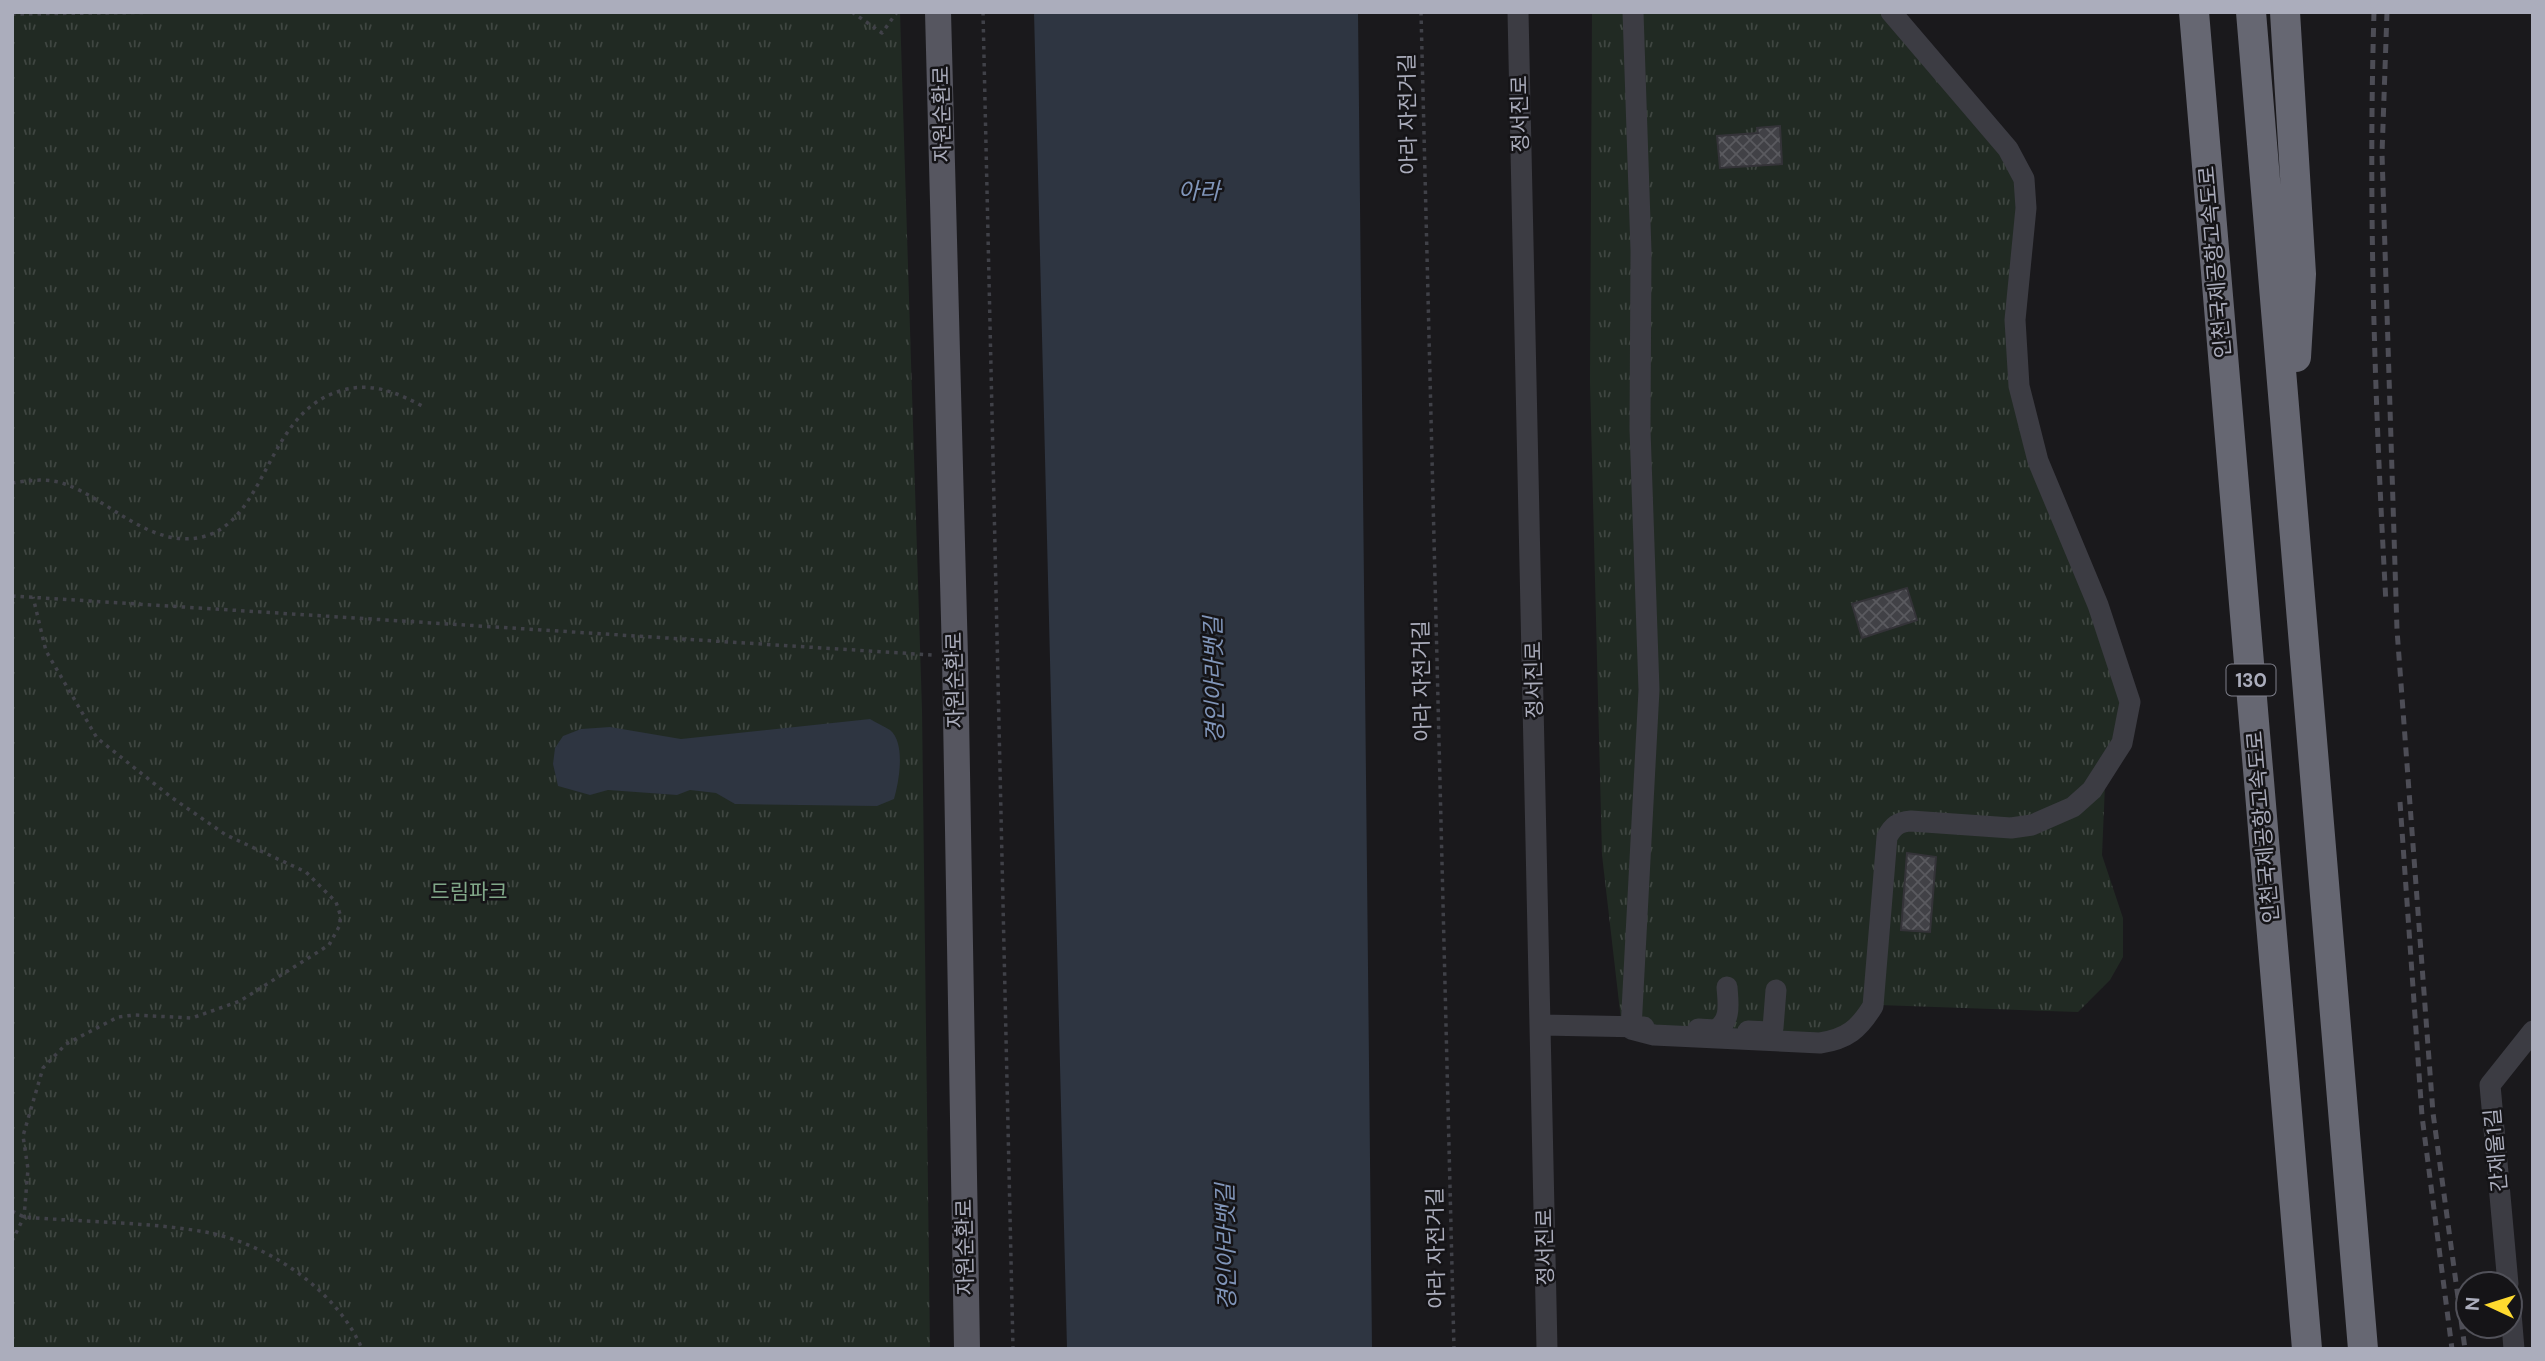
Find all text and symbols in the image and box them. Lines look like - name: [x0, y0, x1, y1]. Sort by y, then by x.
- street label: 아라 자전거길: [1393, 53, 1423, 175]
- street label: 자원순환로: [927, 65, 957, 163]
- street label: 정서진로: [1505, 75, 1535, 153]
- street label: 인천국제공항고속도로: [2193, 165, 2237, 359]
- water label: 아라: [1178, 176, 1223, 206]
- water label: 경인아라뱃길: [1198, 614, 1230, 744]
- street label: 아라 자전거길: [1407, 620, 1437, 742]
- street label: 자원순환로: [940, 631, 970, 729]
- street label: 정서진로: [1519, 641, 1549, 719]
- road number: 130: [2226, 664, 2276, 695]
- street label: 인천국제공항고속도로: [2241, 730, 2285, 924]
- park label: 드림파크: [430, 878, 508, 906]
- street label: 간재울1길: [2478, 1107, 2514, 1193]
- water label: 경인아라뱃길: [1210, 1181, 1242, 1311]
- street label: 아라 자전거길: [1421, 1187, 1451, 1309]
- street label: 자원순환로: [950, 1198, 980, 1296]
- street label: 정서진로: [1530, 1208, 1560, 1286]
- north arrow: [2454, 1270, 2524, 1340]
- text: N: [2460, 1296, 2485, 1312]

